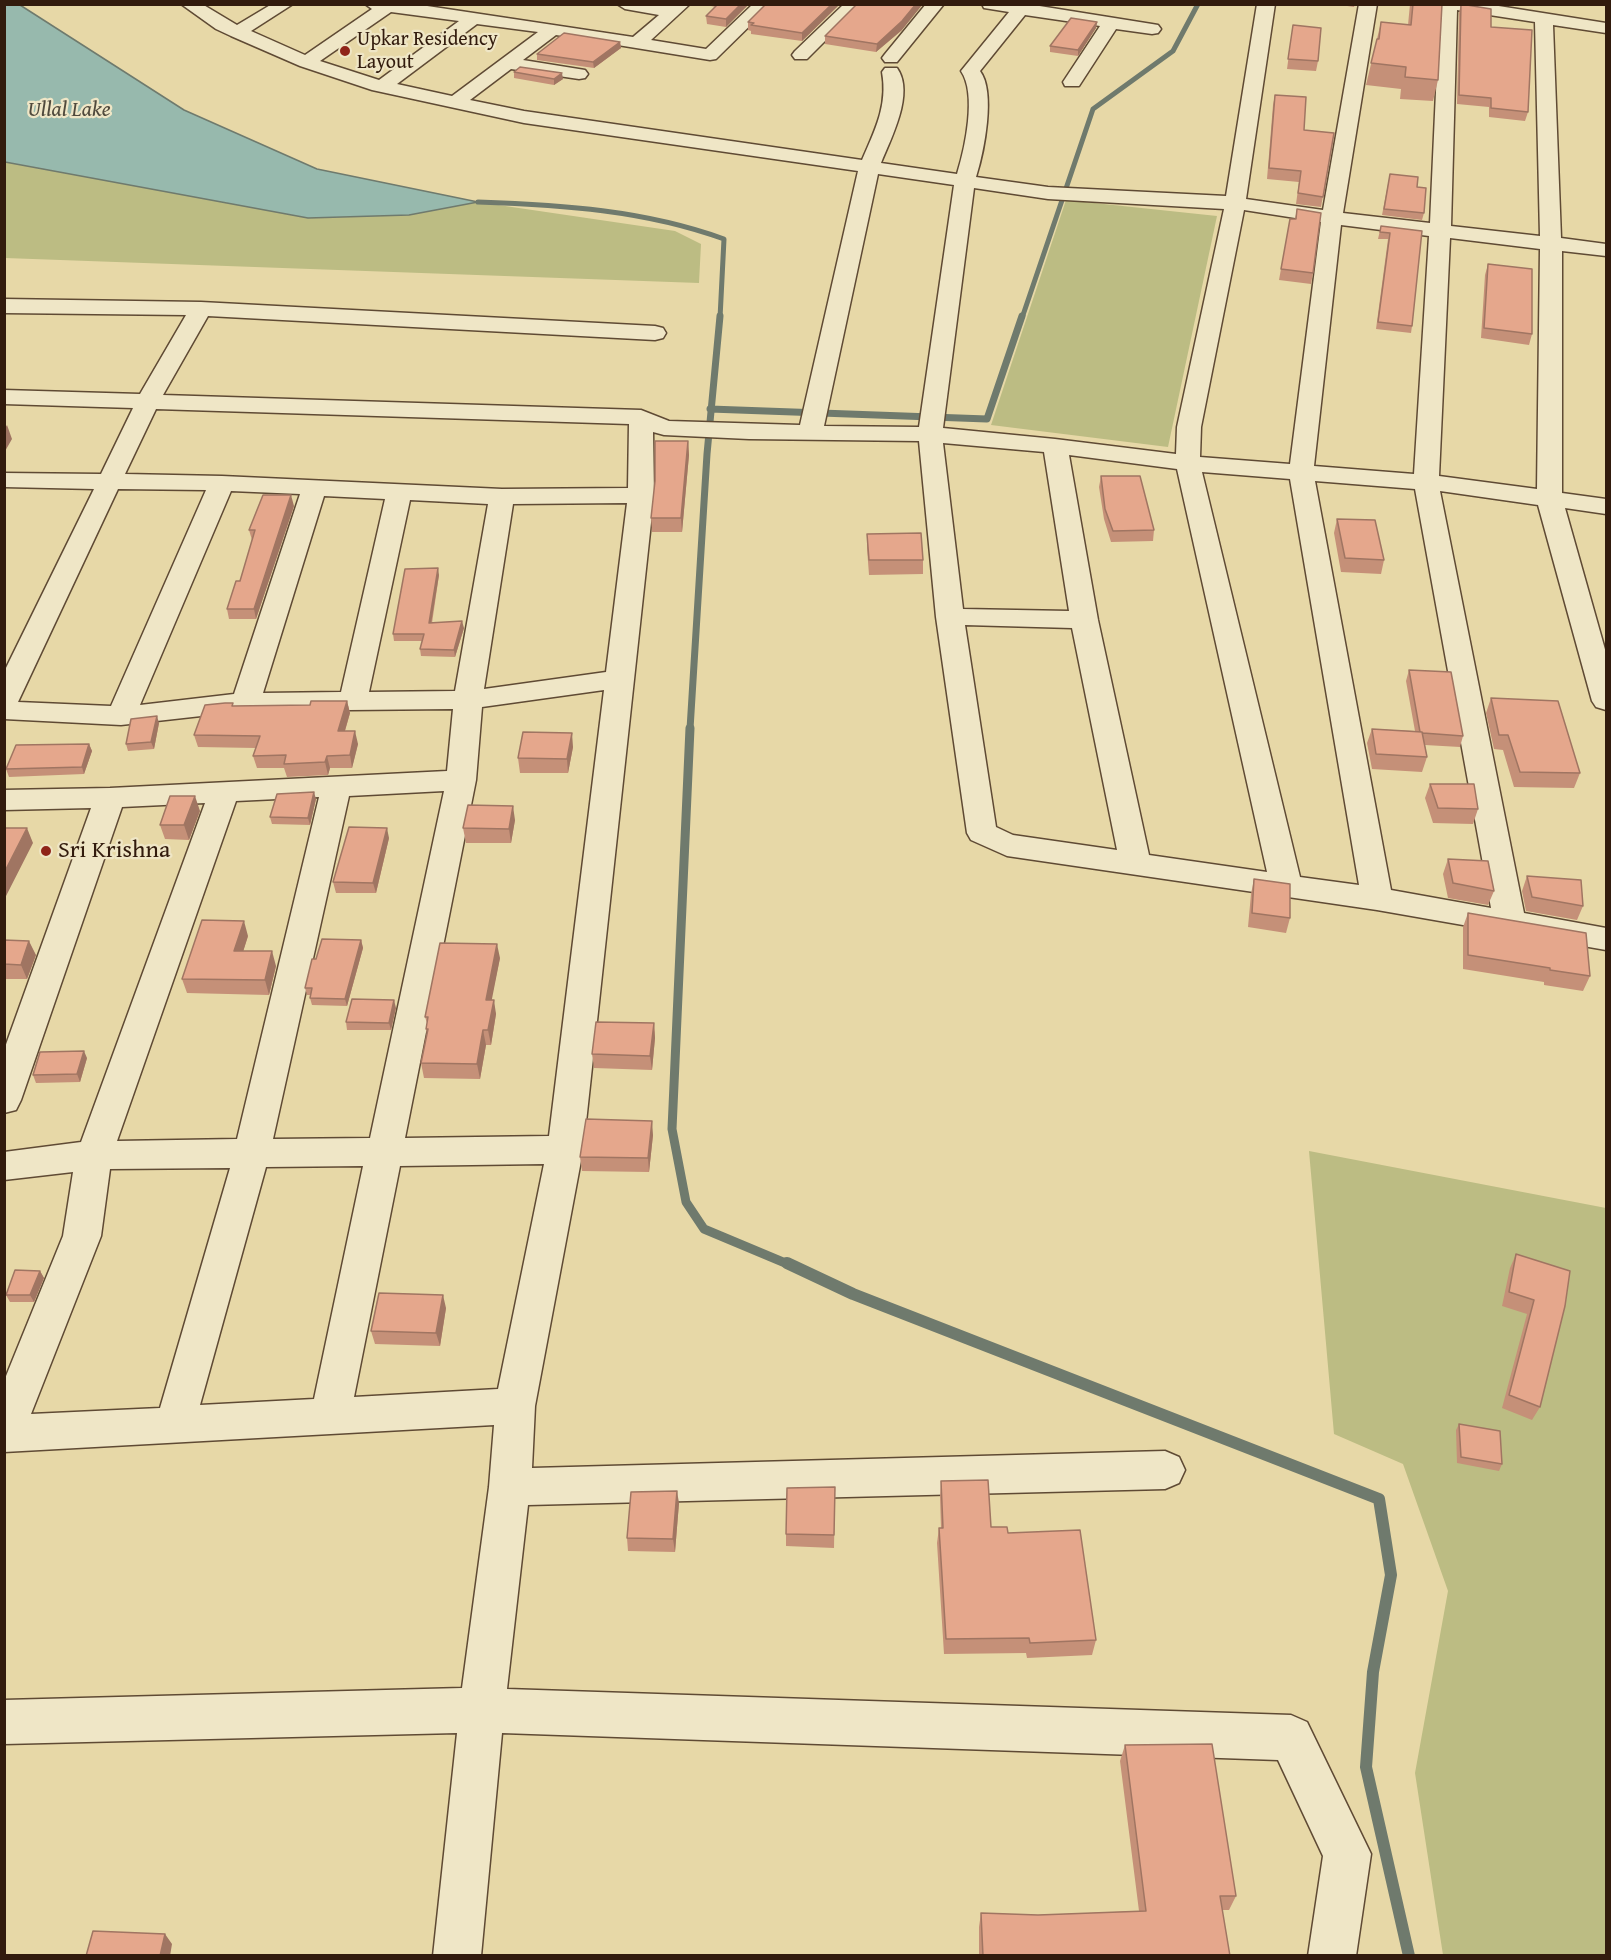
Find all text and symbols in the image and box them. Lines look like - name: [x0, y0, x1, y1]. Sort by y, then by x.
- place label: Upkar Residency Layout: [357, 28, 498, 75]
- marker: Upkar Residency Layout: [338, 44, 352, 58]
- water label: Ullal Lake: [27, 97, 111, 123]
- place label: Sri Krishna: [58, 837, 170, 865]
- marker: Sri Krishna: [39, 844, 53, 858]

